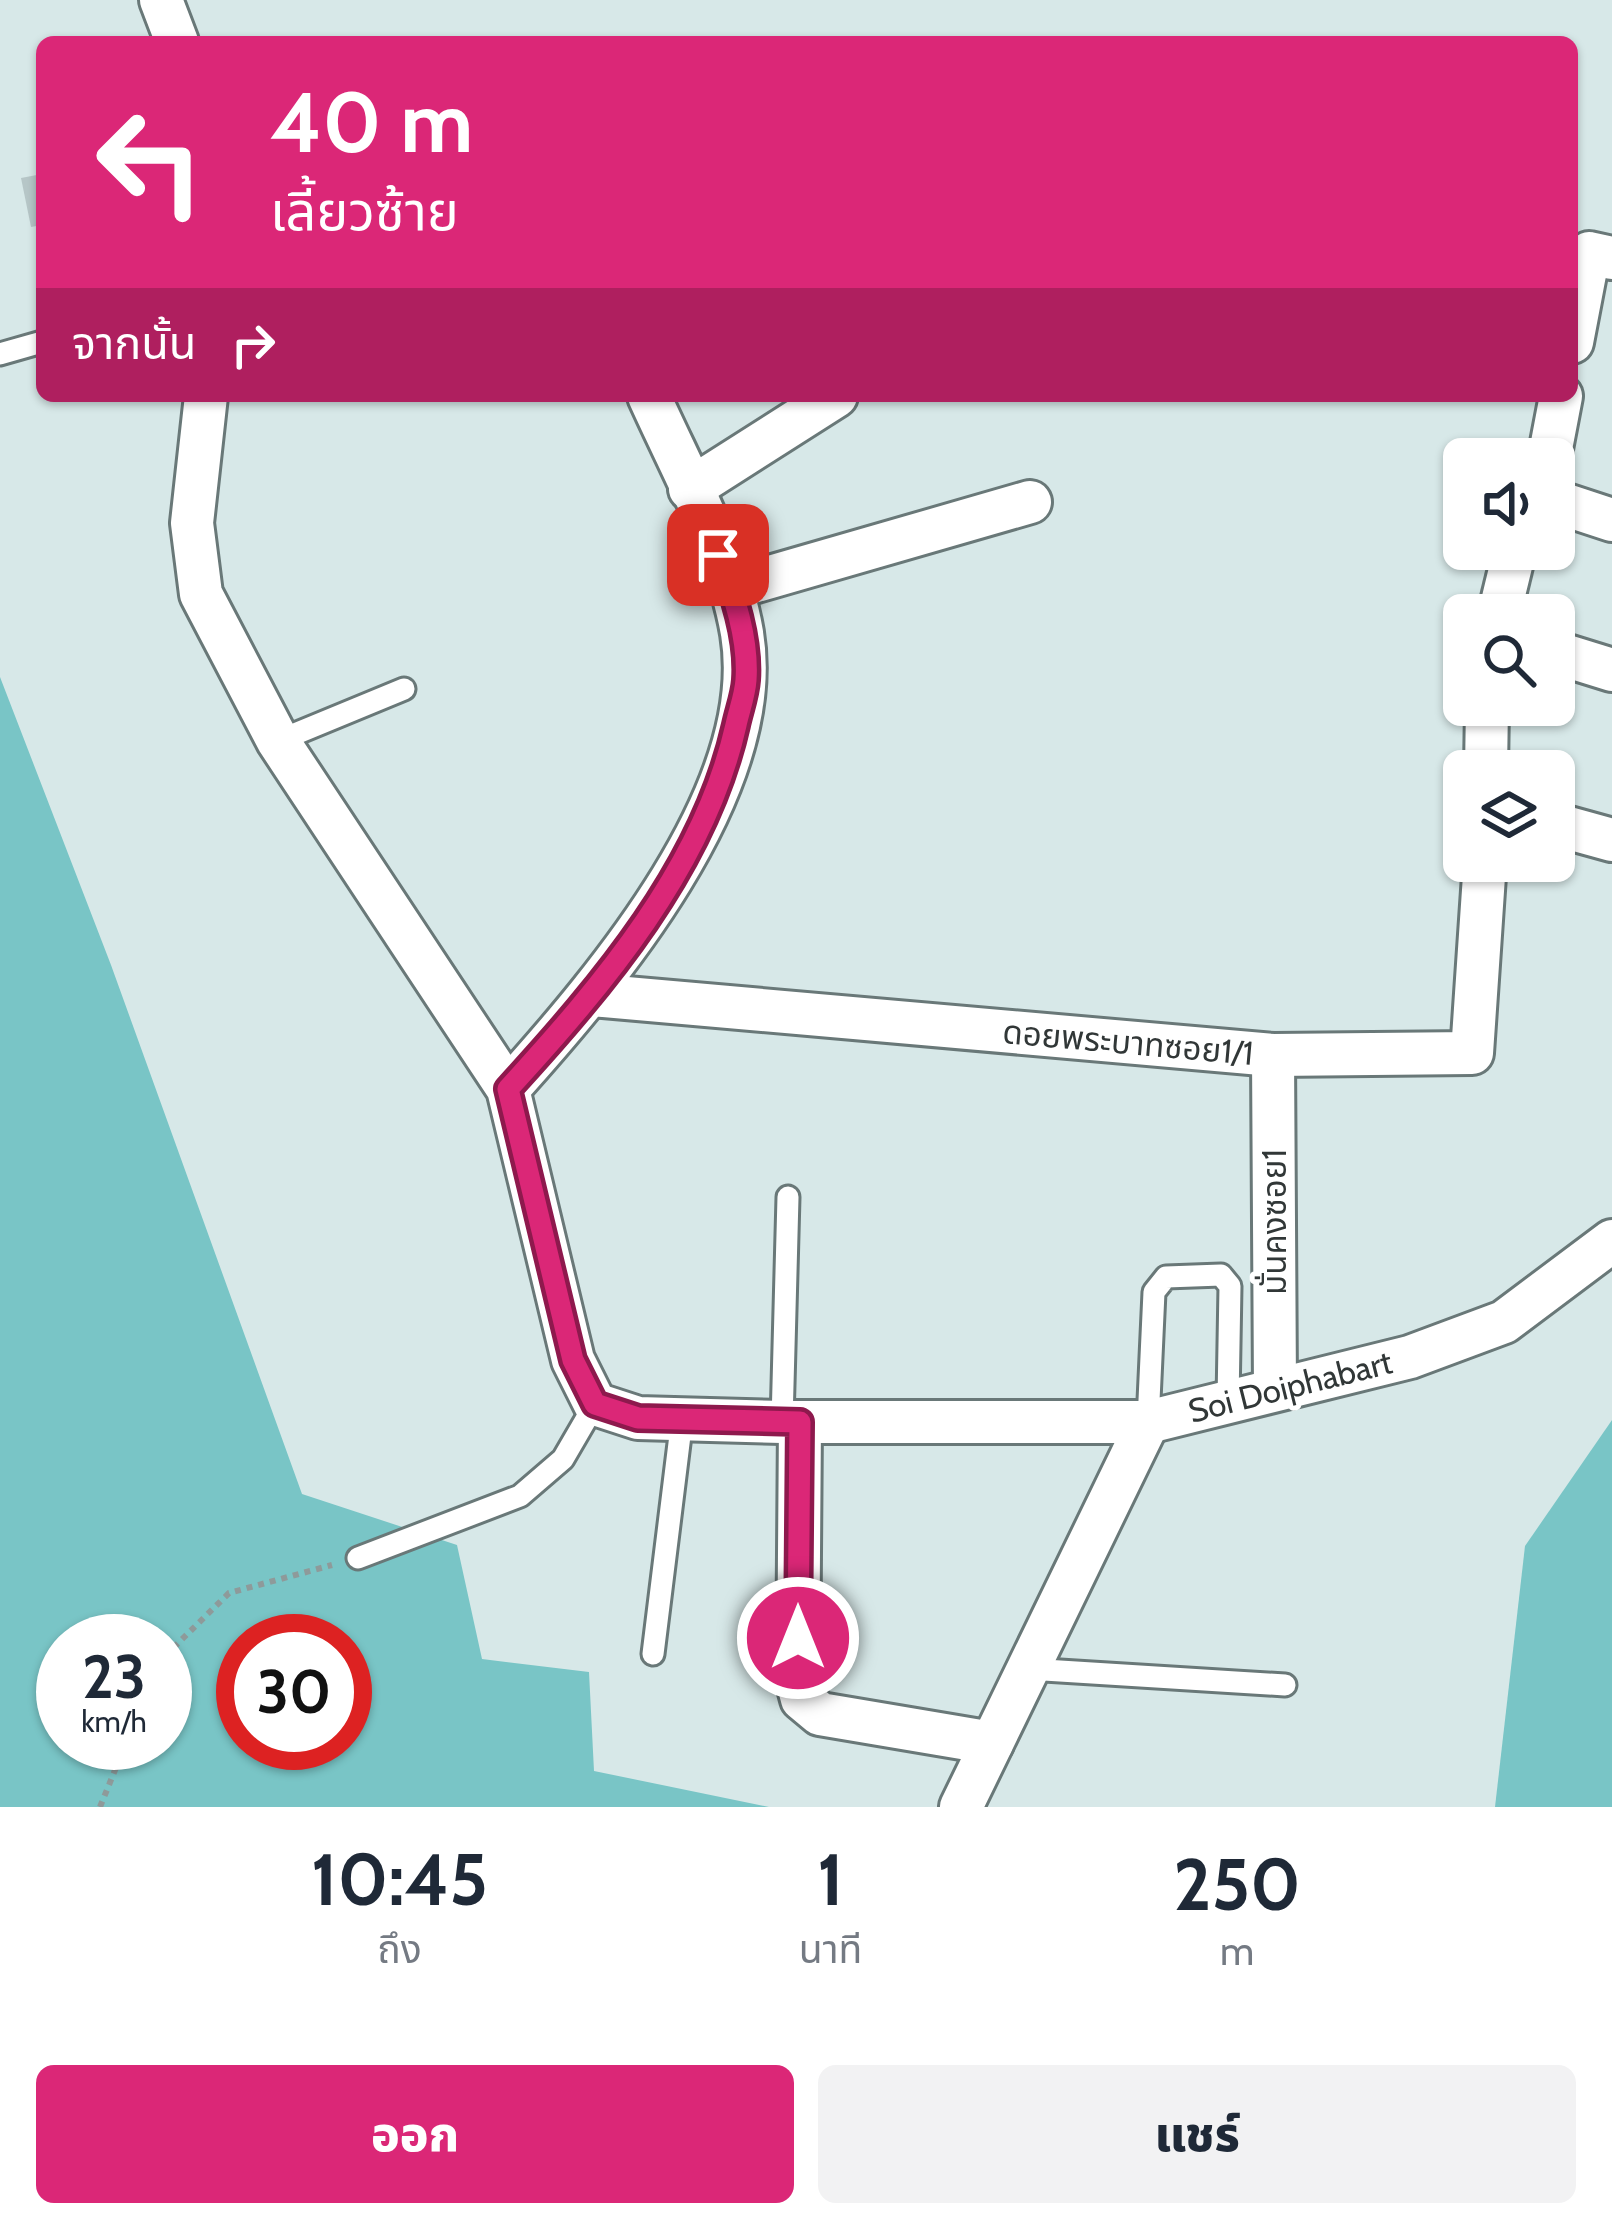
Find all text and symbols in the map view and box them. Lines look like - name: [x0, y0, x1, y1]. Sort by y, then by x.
- text: 40 m: [270, 71, 473, 173]
- icon: left: [72, 84, 228, 240]
- text: เลี้ยวซ้าย: [270, 178, 459, 244]
- icon: right: [220, 312, 286, 378]
- text: จากนั้น: [72, 316, 196, 370]
- map controls: [1443, 438, 1575, 882]
- button: sound: [1443, 438, 1575, 570]
- pin: [667, 504, 769, 606]
- icon: arrive: [685, 522, 751, 588]
- button: search: [1443, 594, 1575, 726]
- button: layers: [1443, 750, 1575, 882]
- street label: ดอยพระบาทซอย1/1: [1001, 1011, 1255, 1073]
- street label: มั่นคงซอย1: [1254, 1149, 1294, 1295]
- street label: Soi Doiphabart: [1184, 1341, 1396, 1431]
- position arrow: [735, 1575, 861, 1701]
- speed limit sign: 30: [216, 1614, 372, 1770]
- text: 23: [82, 1640, 146, 1713]
- text: km/h: [81, 1703, 147, 1740]
- text: 10:45: [311, 1836, 488, 1923]
- text: 1: [817, 1836, 844, 1923]
- text: 250: [1173, 1841, 1301, 1928]
- text: ถึง: [377, 1925, 422, 1973]
- text: นาที: [799, 1925, 862, 1973]
- text: m: [1220, 1927, 1254, 1975]
- button: ออก: [36, 2065, 794, 2203]
- button: แชร์: [818, 2065, 1576, 2203]

